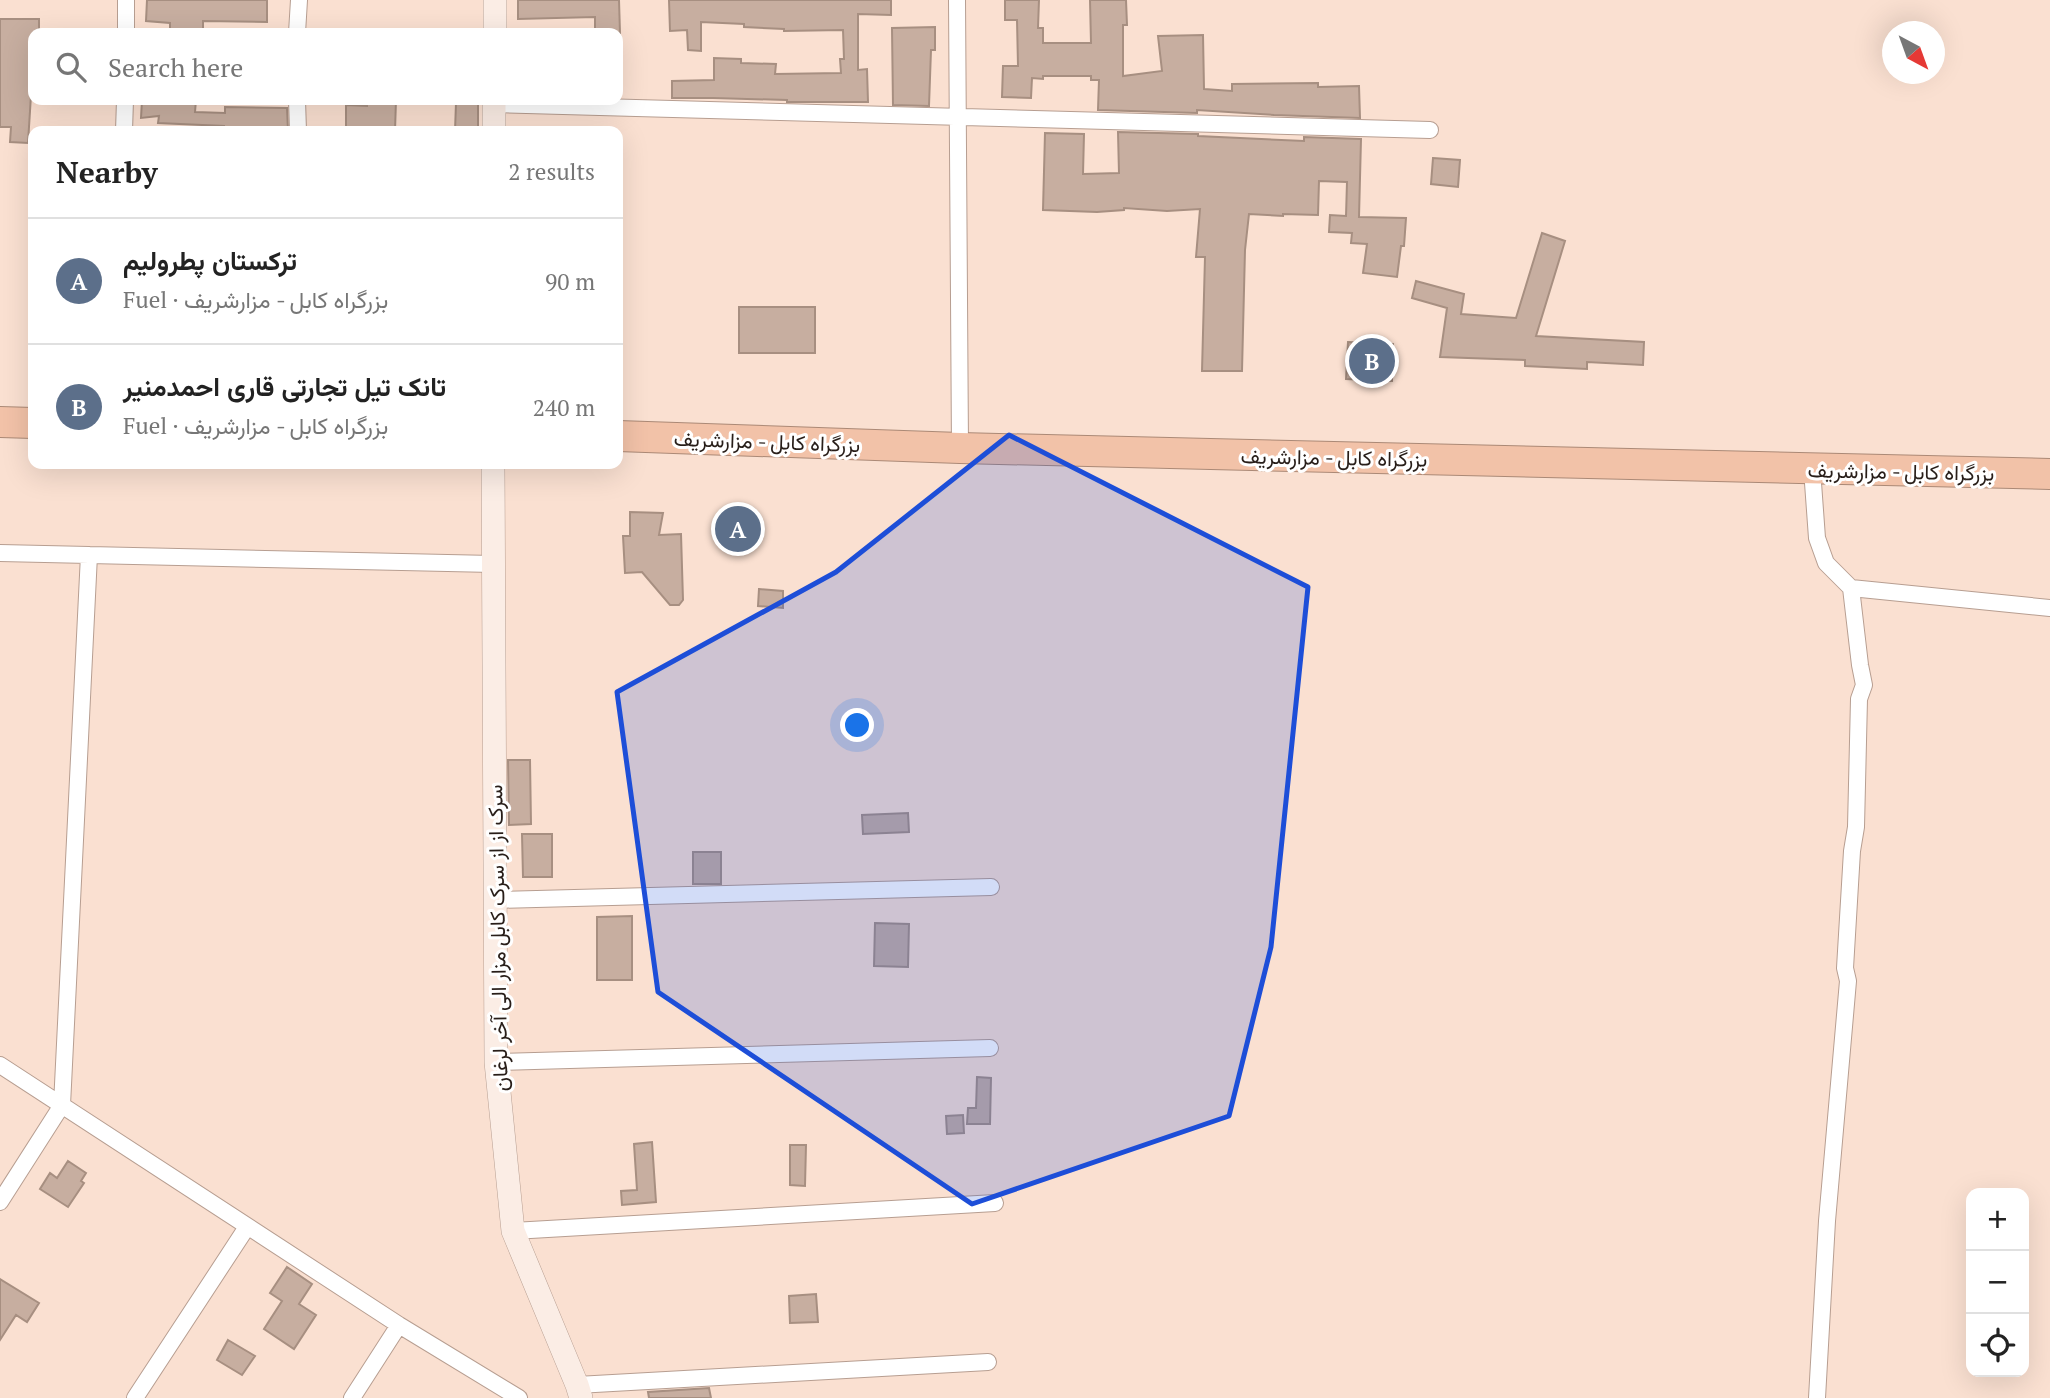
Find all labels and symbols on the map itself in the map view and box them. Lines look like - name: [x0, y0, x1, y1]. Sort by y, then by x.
- north arrow: [1882, 21, 1945, 84]
- pin: B: [1349, 335, 1395, 387]
- street label: بزرگراه کابل - مزارشریف: [673, 424, 861, 458]
- street label: بزرگراه کابل - مزارشریف: [1241, 441, 1427, 473]
- street label: بزرگراه کابل - مزارشریف: [1808, 455, 1994, 487]
- pin: A: [715, 503, 761, 555]
- your location: [840, 708, 874, 742]
- street label: سرک از از سرک کابل مزار الی آخر لرغان: [480, 784, 514, 1092]

